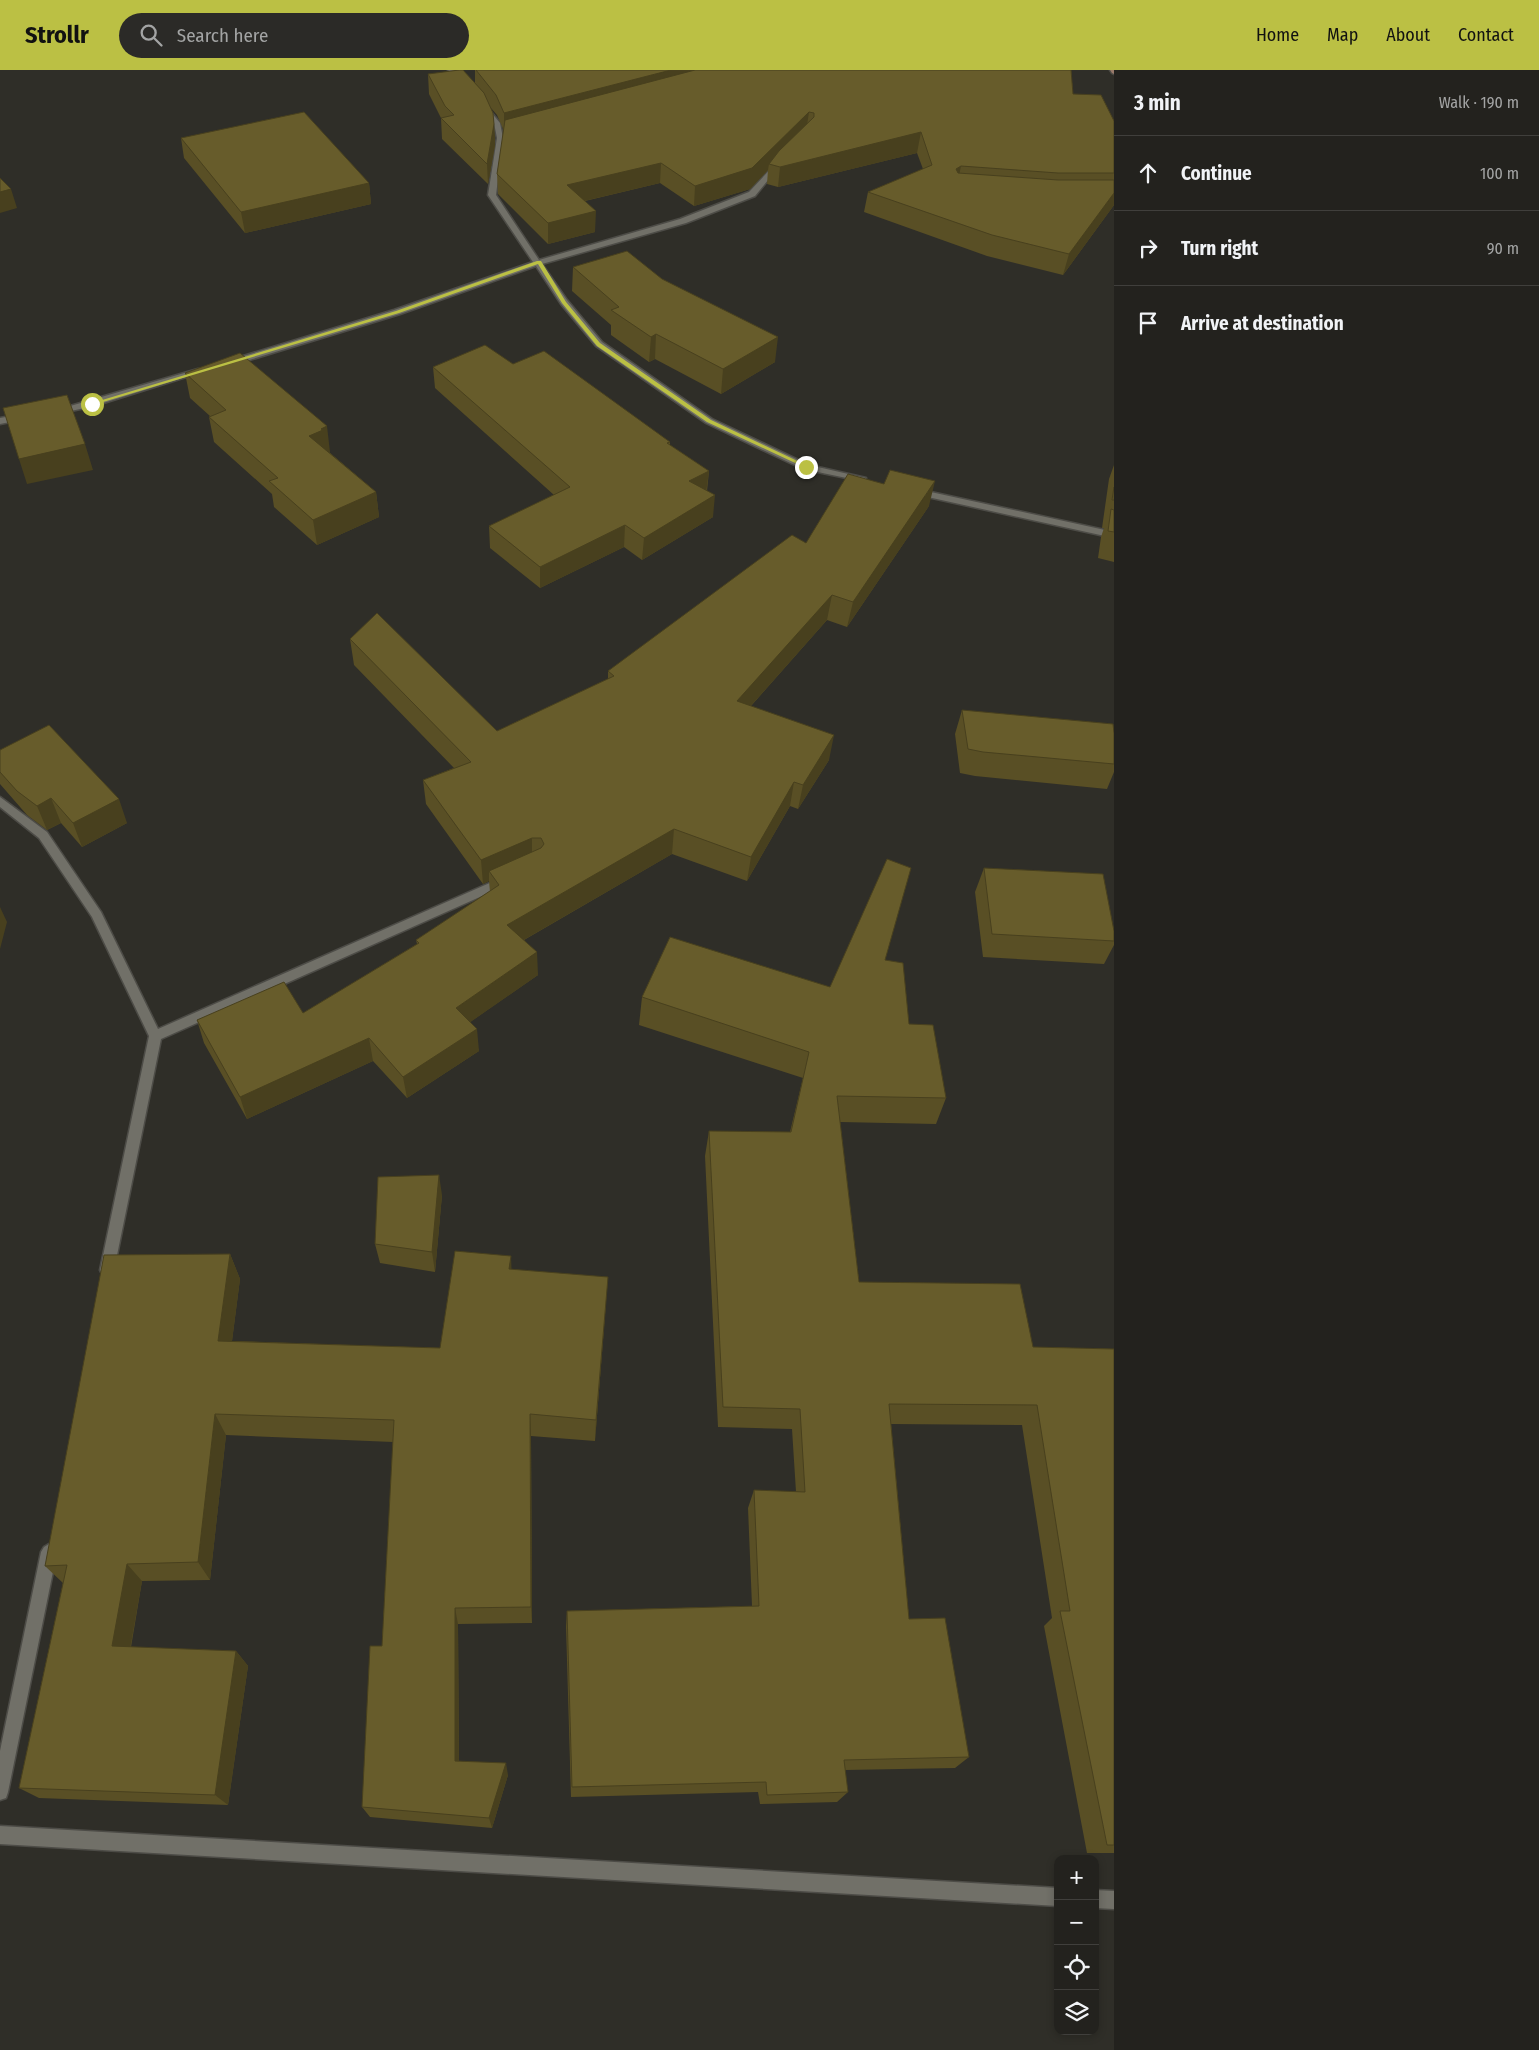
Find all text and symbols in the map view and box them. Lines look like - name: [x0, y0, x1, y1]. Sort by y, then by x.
- search box: [119, 13, 469, 58]
- text: Strollr: [25, 21, 89, 49]
- icon: search: [137, 21, 165, 49]
- text: Search here: [177, 24, 268, 47]
- text: Home: [1256, 24, 1299, 46]
- text: Map: [1327, 24, 1358, 46]
- text: About: [1386, 24, 1430, 46]
- text: Contact: [1458, 24, 1514, 46]
- text: 3 min: [1134, 90, 1181, 116]
- text: Walk · 190 m: [1439, 93, 1519, 112]
- icon: ahead: [1134, 159, 1162, 187]
- text: Continue: [1181, 162, 1252, 185]
- text: 100 m: [1480, 164, 1519, 183]
- icon: right: [1134, 234, 1162, 262]
- text: Turn right: [1181, 237, 1258, 260]
- text: 90 m: [1487, 239, 1519, 258]
- icon: arrive: [1134, 309, 1162, 337]
- text: Arrive at destination: [1181, 312, 1344, 335]
- route start: [81, 393, 104, 416]
- route end: [795, 456, 818, 479]
- map controls: [1054, 1855, 1099, 2035]
- button: +: [1054, 1855, 1099, 1900]
- button: −: [1054, 1900, 1099, 1945]
- button: locate: [1054, 1945, 1099, 1990]
- button: layers: [1054, 1990, 1099, 2035]

